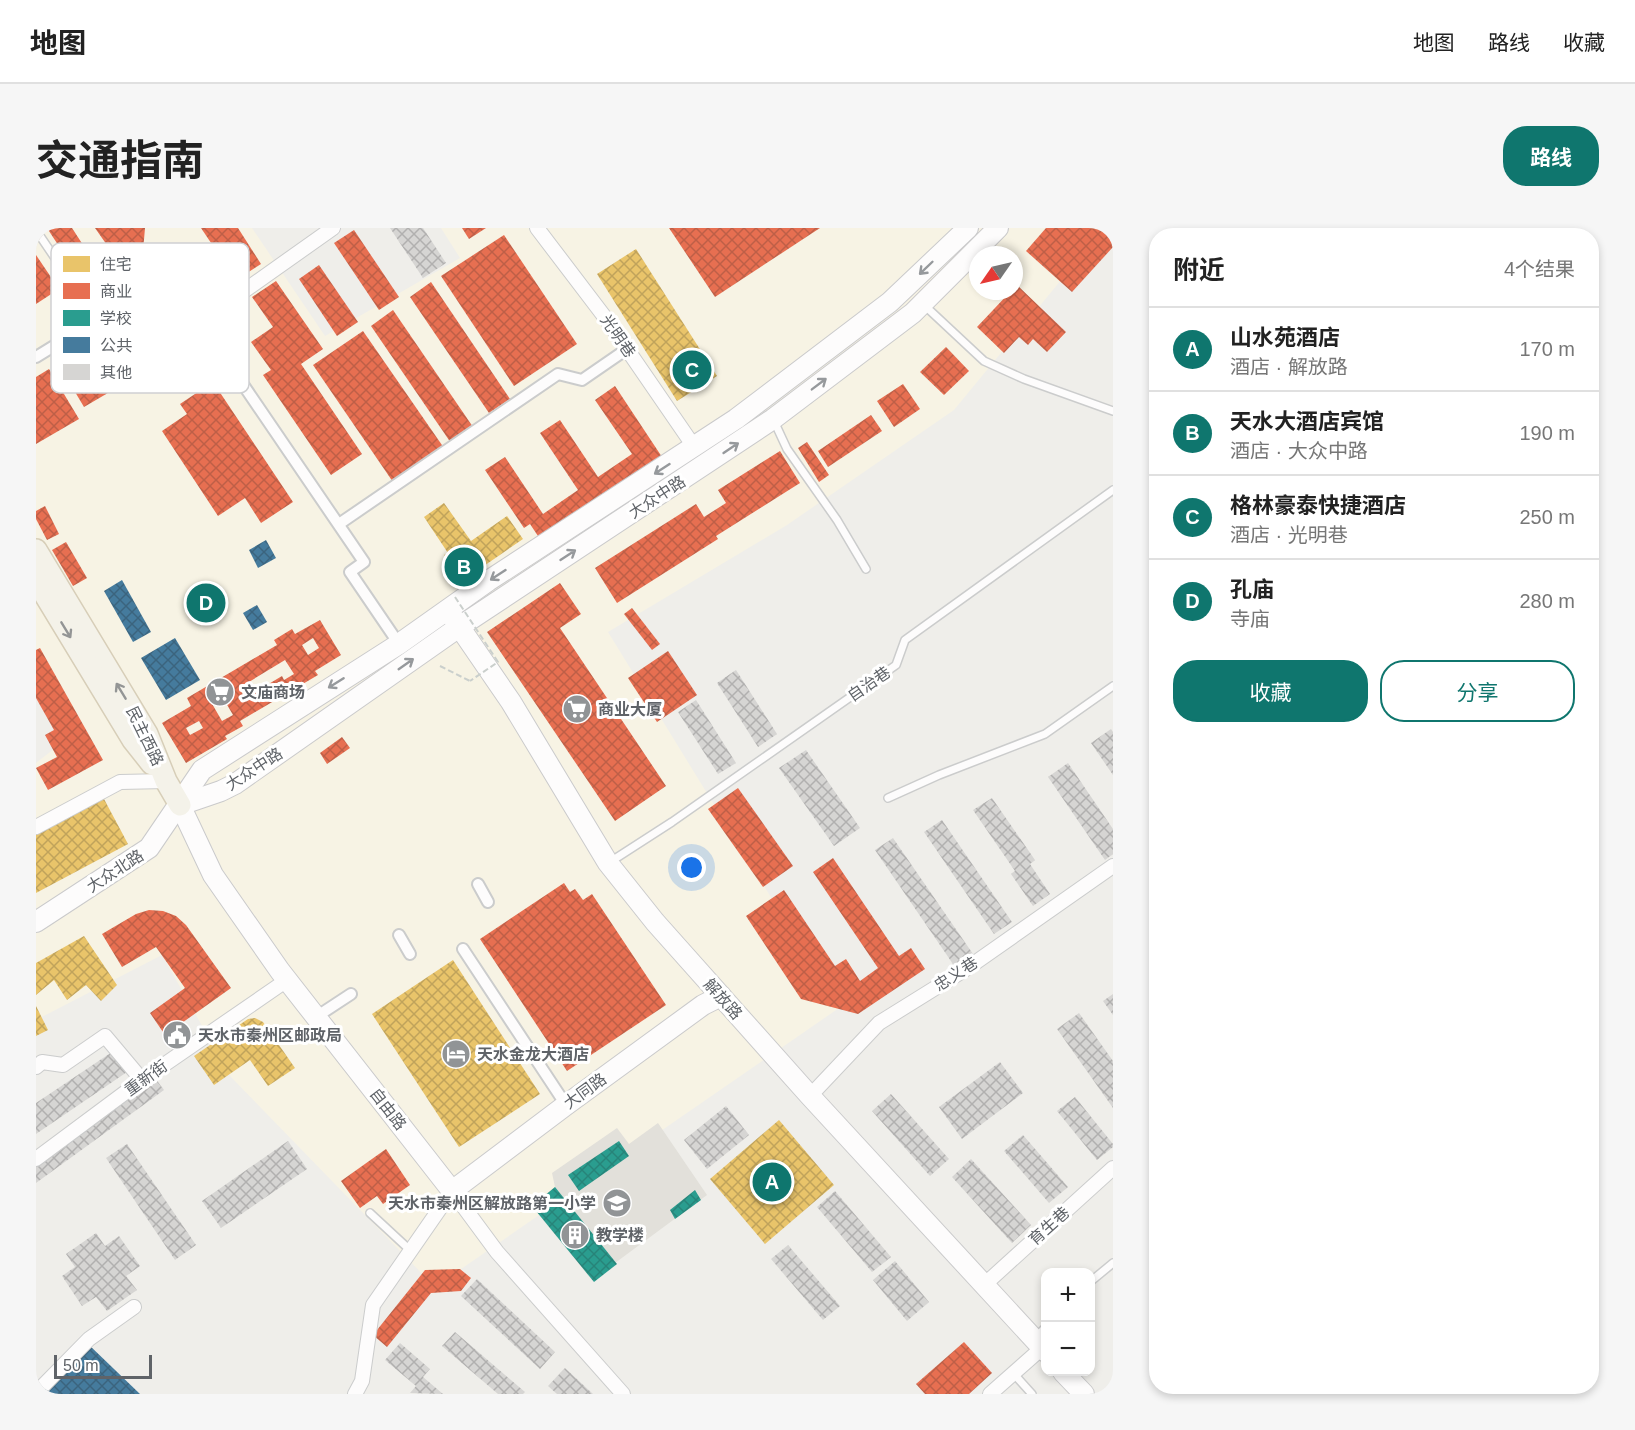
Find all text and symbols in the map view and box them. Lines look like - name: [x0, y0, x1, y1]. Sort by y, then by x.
- text: 地图: [30, 28, 86, 59]
- text: 地图: [1413, 31, 1455, 54]
- text: 路线: [1488, 31, 1530, 54]
- text: 收藏: [1563, 31, 1605, 54]
- button: 路线: [1503, 126, 1599, 186]
- text: 交通指南: [36, 137, 204, 184]
- legend: [51, 243, 249, 393]
- north arrow: [969, 246, 1023, 300]
- text: 附近: [1173, 255, 1225, 285]
- text: 住宅: [100, 256, 132, 273]
- text: 4个结果: [1504, 258, 1575, 280]
- one-way arrow: [919, 261, 934, 275]
- text: 商业: [100, 283, 132, 300]
- text: 学校: [100, 310, 132, 327]
- street label: 光明巷: [597, 311, 639, 361]
- text: 山水苑酒店: [1230, 325, 1340, 350]
- text: 公共: [100, 337, 132, 354]
- text: A: [1185, 338, 1200, 360]
- text: 170 m: [1519, 338, 1575, 360]
- pin: C: [672, 348, 712, 392]
- text: 酒店 · 解放路: [1230, 356, 1348, 378]
- text: 其他: [100, 364, 132, 381]
- one-way arrow: [811, 377, 827, 390]
- text: 天水大酒店宾馆: [1230, 409, 1384, 434]
- text: B: [1185, 422, 1200, 444]
- text: 190 m: [1519, 422, 1575, 444]
- text: 酒店 · 大众中路: [1230, 440, 1368, 462]
- one-way arrow: [722, 442, 739, 454]
- one-way arrow: [654, 463, 671, 475]
- street label: 大众中路: [626, 472, 688, 522]
- text: 格林豪泰快捷酒店: [1230, 493, 1406, 518]
- text: C: [1185, 506, 1200, 528]
- text: 250 m: [1519, 506, 1575, 528]
- text: 酒店 · 光明巷: [1230, 524, 1348, 546]
- pin: B: [444, 544, 484, 590]
- one-way arrow: [559, 549, 576, 561]
- one-way arrow: [490, 569, 507, 581]
- text: 孔庙: [1230, 577, 1274, 602]
- pin: D: [186, 580, 226, 626]
- text: D: [1185, 590, 1200, 612]
- text: 280 m: [1519, 590, 1575, 612]
- text: 寺庙: [1230, 608, 1270, 630]
- one-way arrow: [61, 621, 73, 638]
- one-way arrow: [398, 658, 414, 670]
- button: 收藏: [1173, 660, 1368, 722]
- button: 分享: [1380, 660, 1575, 722]
- street label: 自治巷: [844, 663, 894, 705]
- supermarket icon: 文庙商场: [204, 676, 236, 708]
- one-way arrow: [328, 678, 345, 690]
- one-way arrow: [115, 683, 127, 700]
- place label: 文庙商场: [241, 684, 305, 701]
- supermarket icon: 商业大厦: [561, 693, 593, 725]
- place label: 商业大厦: [598, 701, 662, 718]
- street label: 民主西路: [123, 704, 167, 768]
- street label: 大众中路: [223, 744, 285, 794]
- street label: 大众北路: [84, 846, 146, 896]
- your location: [677, 853, 706, 882]
- street label: 忠义巷: [931, 954, 981, 994]
- street label: 解放路: [701, 975, 745, 1023]
- public building icon: 天水市秦州区邮政局: [161, 1019, 193, 1051]
- place label: 天水市秦州区邮政局: [198, 1026, 342, 1044]
- hotel icon: 天水金龙大酒店: [440, 1038, 472, 1070]
- place label: 天水金龙大酒店: [477, 1045, 589, 1063]
- street label: 重新街: [122, 1057, 170, 1099]
- street label: 大同路: [561, 1070, 609, 1112]
- street label: 自由路: [367, 1085, 409, 1133]
- pin: A: [752, 1160, 792, 1204]
- school or university icon: 天水市秦州区解放路第一小学: [601, 1187, 633, 1219]
- place label: 天水市秦州区解放路第一小学: [388, 1194, 596, 1212]
- street label: 育生巷: [1025, 1204, 1073, 1248]
- building icon: 教学楼: [559, 1219, 591, 1251]
- place label: 教学楼: [596, 1227, 644, 1244]
- map controls: [1041, 1268, 1095, 1376]
- button: +: [1041, 1268, 1095, 1322]
- button: −: [1041, 1322, 1095, 1376]
- scale bar: [54, 1352, 152, 1380]
- text: 50 m: [63, 1357, 99, 1374]

